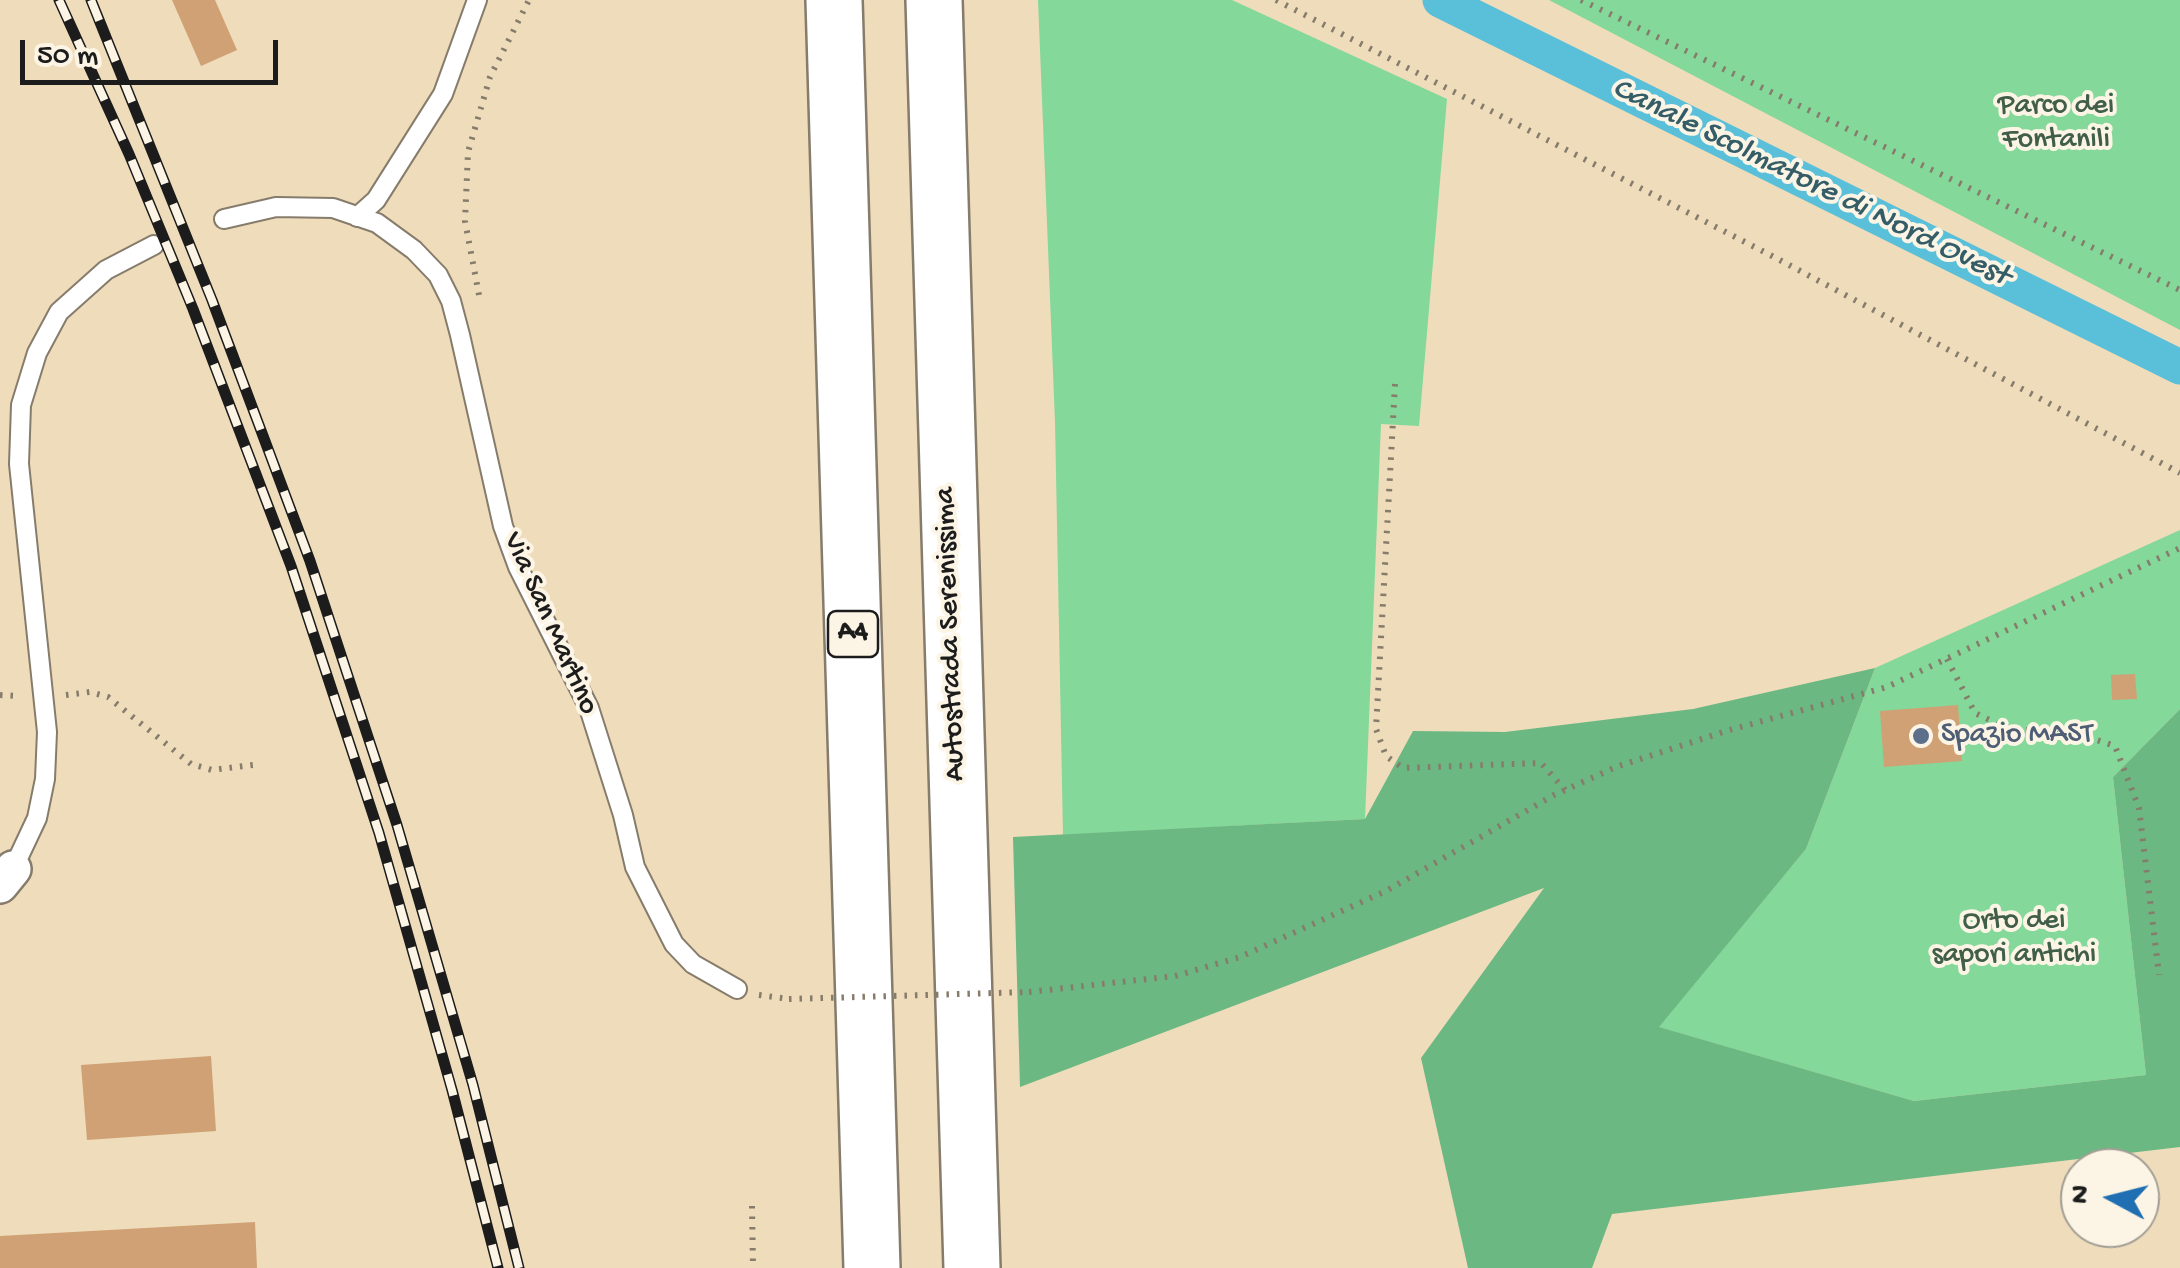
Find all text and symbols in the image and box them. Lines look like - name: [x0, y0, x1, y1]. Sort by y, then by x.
- scale bar: [25, 20, 282, 82]
- text: 50 m: [37, 40, 98, 75]
- water label: Canale Scolmatore di Nord Ovest: [1605, 71, 2015, 297]
- park label: Parco dei Fontanili: [1998, 89, 2114, 160]
- street label: Autostrada Serenissima: [929, 486, 975, 782]
- street label: Via San Martino: [493, 527, 605, 721]
- road number: A4: [828, 611, 878, 657]
- place label: Spazio MAST: [1941, 718, 2093, 754]
- marker: Spazio MAST: [1910, 725, 1932, 747]
- park label: Orto dei sapori antichi: [1932, 904, 2096, 974]
- north arrow: [2060, 1148, 2160, 1248]
- text: N: [2064, 1183, 2099, 1206]

